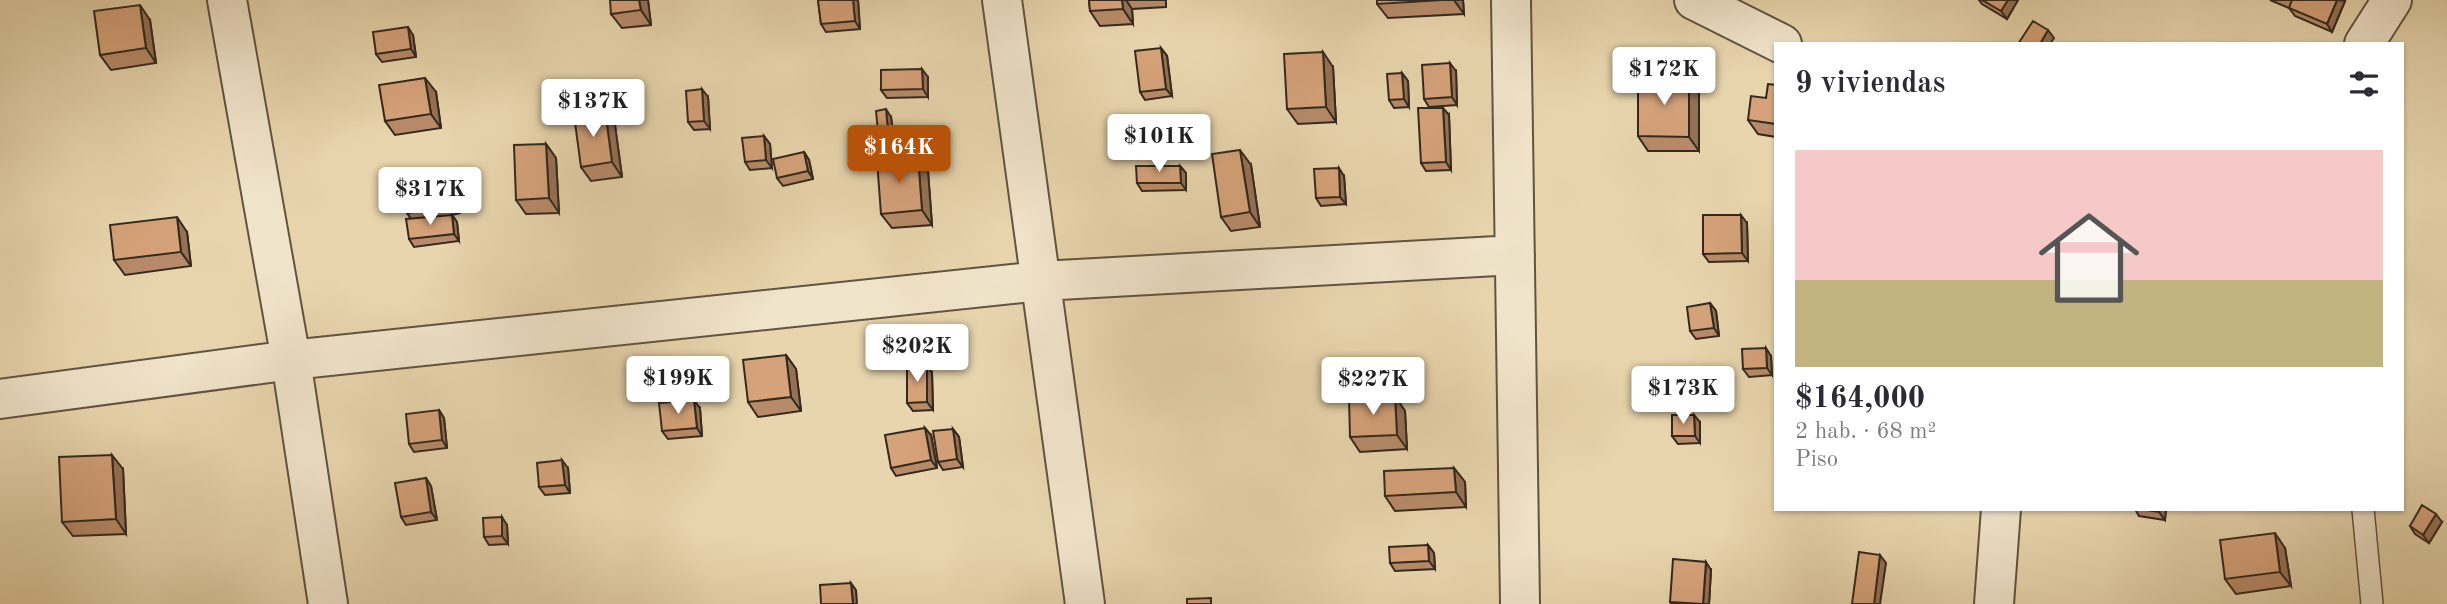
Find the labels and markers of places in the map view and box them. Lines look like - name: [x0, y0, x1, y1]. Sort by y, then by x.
- pin: $172K: [1615, 48, 1713, 107]
- pin: $137K: [544, 80, 642, 139]
- pin: $101K: [1110, 114, 1208, 174]
- pin: $164K: [850, 125, 948, 185]
- pin: $317K: [381, 168, 479, 227]
- pin: $202K: [868, 324, 966, 384]
- pin: $199K: [629, 356, 727, 416]
- pin: $227K: [1324, 358, 1422, 417]
- pin: $173K: [1634, 366, 1732, 426]

